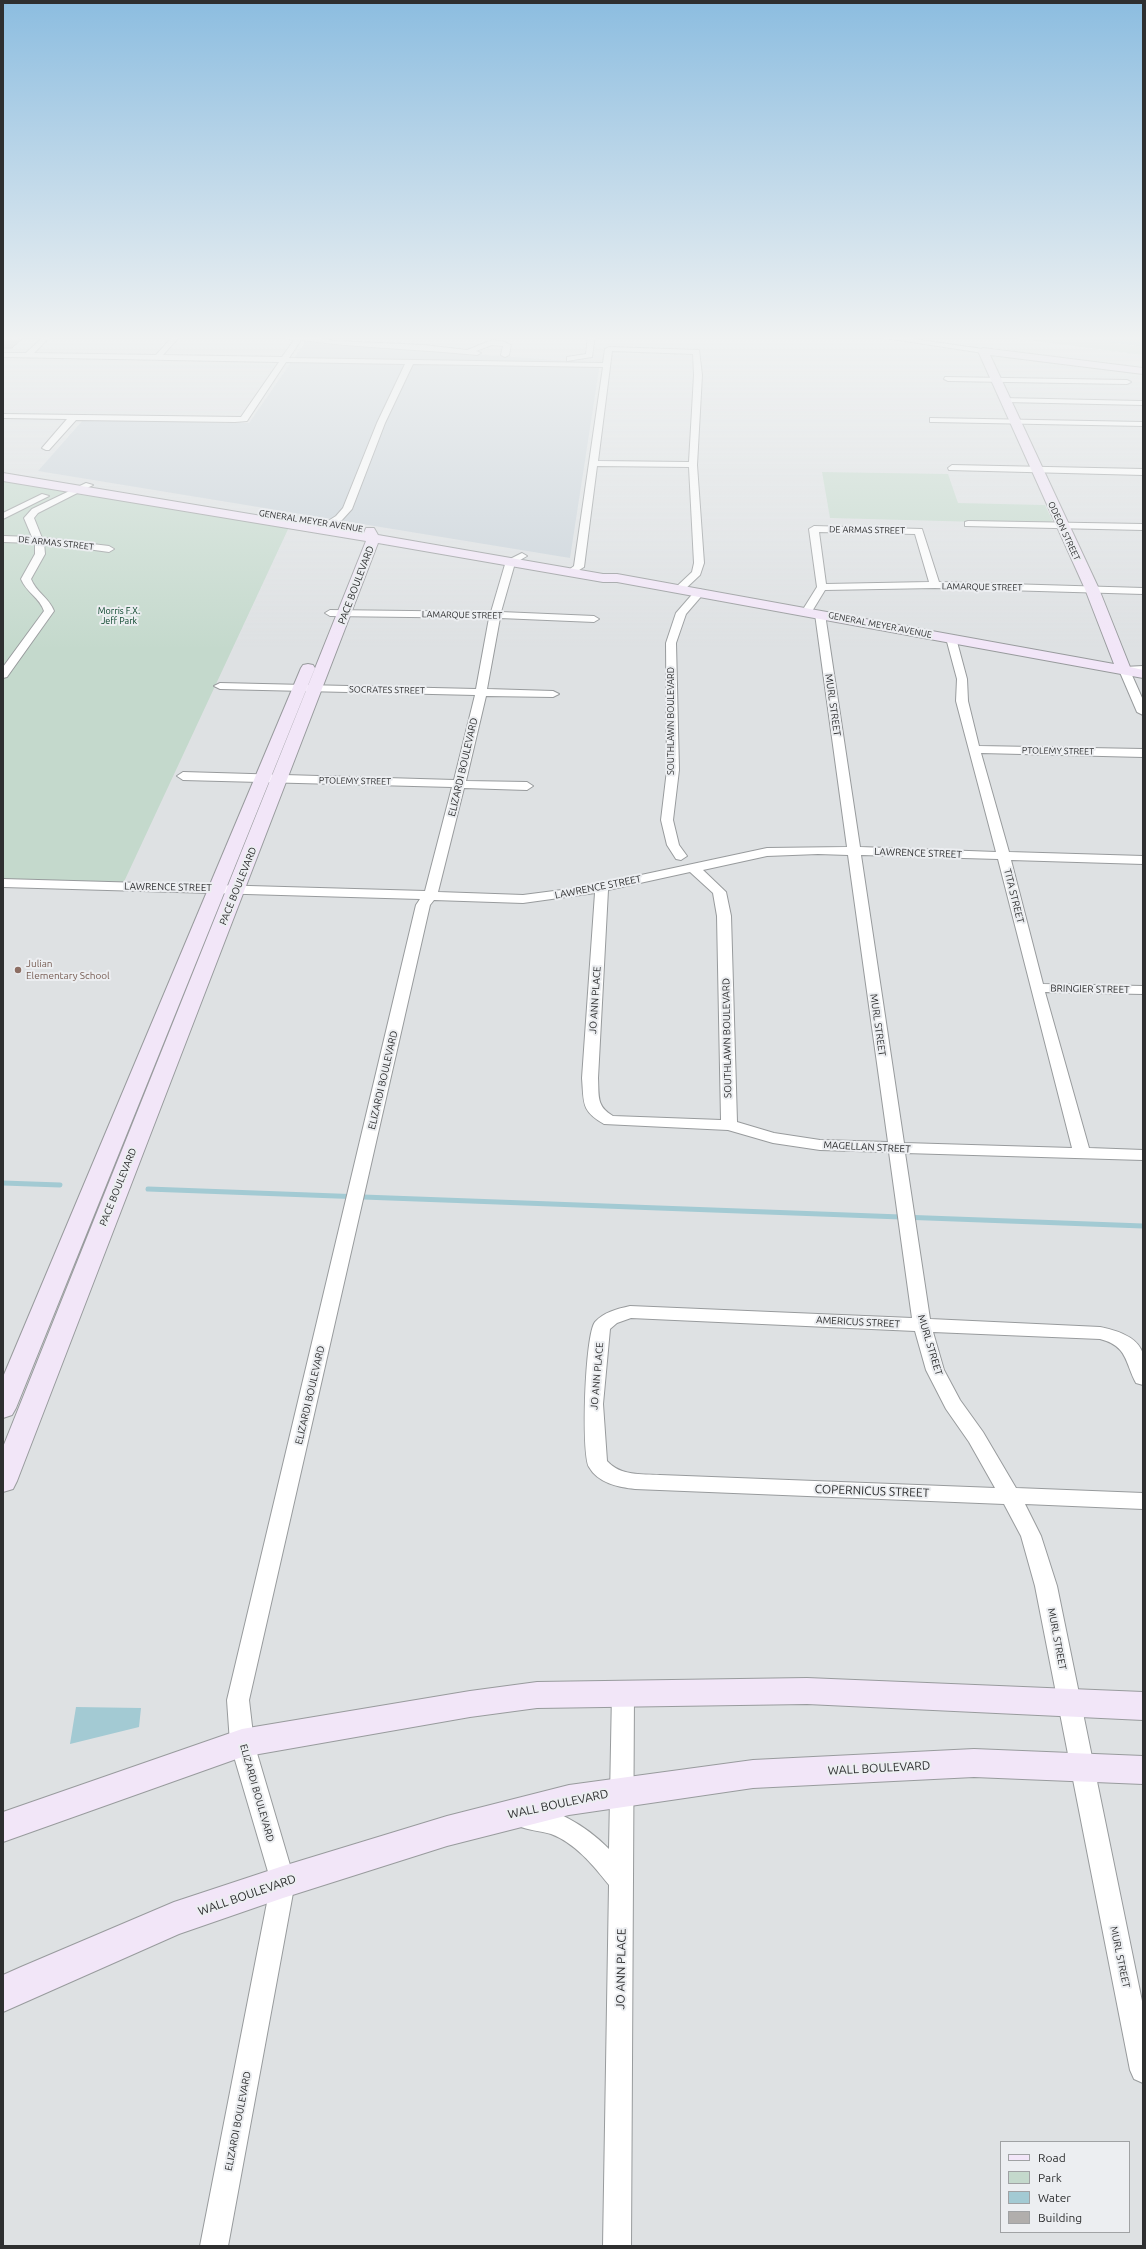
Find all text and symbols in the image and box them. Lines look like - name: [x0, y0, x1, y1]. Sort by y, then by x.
- street label: ODEON STREET: [1046, 500, 1082, 562]
- street label: GENERAL MEYER AVENUE: [258, 507, 364, 535]
- street label: DE ARMAS STREET: [829, 524, 905, 536]
- street label: DE ARMAS STREET: [18, 534, 94, 552]
- street label: PACE BOULEVARD: [335, 544, 377, 626]
- street label: LAMARQUE STREET: [942, 581, 1022, 593]
- park label: Morris F.X. Jeff Park: [98, 606, 140, 627]
- street label: LAMARQUE STREET: [422, 609, 502, 621]
- street label: GENERAL MEYER AVENUE: [827, 610, 933, 640]
- street label: SOUTHLAWN BOULEVARD: [666, 667, 676, 775]
- street label: MURL STREET: [823, 673, 843, 737]
- street label: SOCRATES STREET: [349, 684, 425, 696]
- street label: ELIZARDI BOULEVARD: [446, 716, 480, 818]
- street label: PTOLEMY STREET: [1022, 745, 1094, 757]
- street label: PTOLEMY STREET: [319, 775, 391, 787]
- street label: PACE BOULEVARD: [217, 845, 259, 927]
- street label: LAWRENCE STREET: [874, 845, 962, 861]
- street label: TITA STREET: [1001, 868, 1027, 924]
- street label: LAWRENCE STREET: [554, 873, 642, 901]
- street label: LAWRENCE STREET: [124, 880, 212, 894]
- place label: Julian Elementary School: [26, 958, 110, 982]
- marker: Julian Elementary School: [13, 965, 23, 975]
- street label: JO ANN PLACE: [587, 966, 603, 1034]
- street label: SOUTHLAWN BOULEVARD: [720, 978, 734, 1098]
- street label: BRINGIER STREET: [1050, 982, 1130, 996]
- street label: MURL STREET: [868, 993, 888, 1057]
- street label: ELIZARDI BOULEVARD: [366, 1029, 400, 1131]
- street label: MAGELLAN STREET: [823, 1139, 911, 1155]
- street label: PACE BOULEVARD: [97, 1146, 139, 1228]
- street label: MURL STREET: [915, 1313, 945, 1377]
- street label: AMERICUS STREET: [816, 1314, 900, 1330]
- street label: JO ANN PLACE: [588, 1342, 606, 1410]
- street label: ELIZARDI BOULEVARD: [293, 1344, 327, 1446]
- street label: COPERNICUS STREET: [814, 1482, 930, 1500]
- street label: MURL STREET: [1045, 1607, 1069, 1671]
- street label: ELIZARDI BOULEVARD: [237, 1743, 277, 1843]
- street label: WALL BOULEVARD: [827, 1758, 931, 1778]
- street label: WALL BOULEVARD: [506, 1786, 610, 1822]
- street label: WALL BOULEVARD: [196, 1872, 298, 1918]
- street label: MURL STREET: [1108, 1925, 1132, 1989]
- street label: JO ANN PLACE: [613, 1928, 629, 2010]
- street label: ELIZARDI BOULEVARD: [222, 2070, 254, 2172]
- legend: [1000, 2141, 1130, 2233]
- text: Road: [1038, 2151, 1066, 2164]
- text: Park: [1038, 2171, 1062, 2184]
- text: Water: [1038, 2191, 1071, 2204]
- text: Building: [1038, 2211, 1082, 2224]

